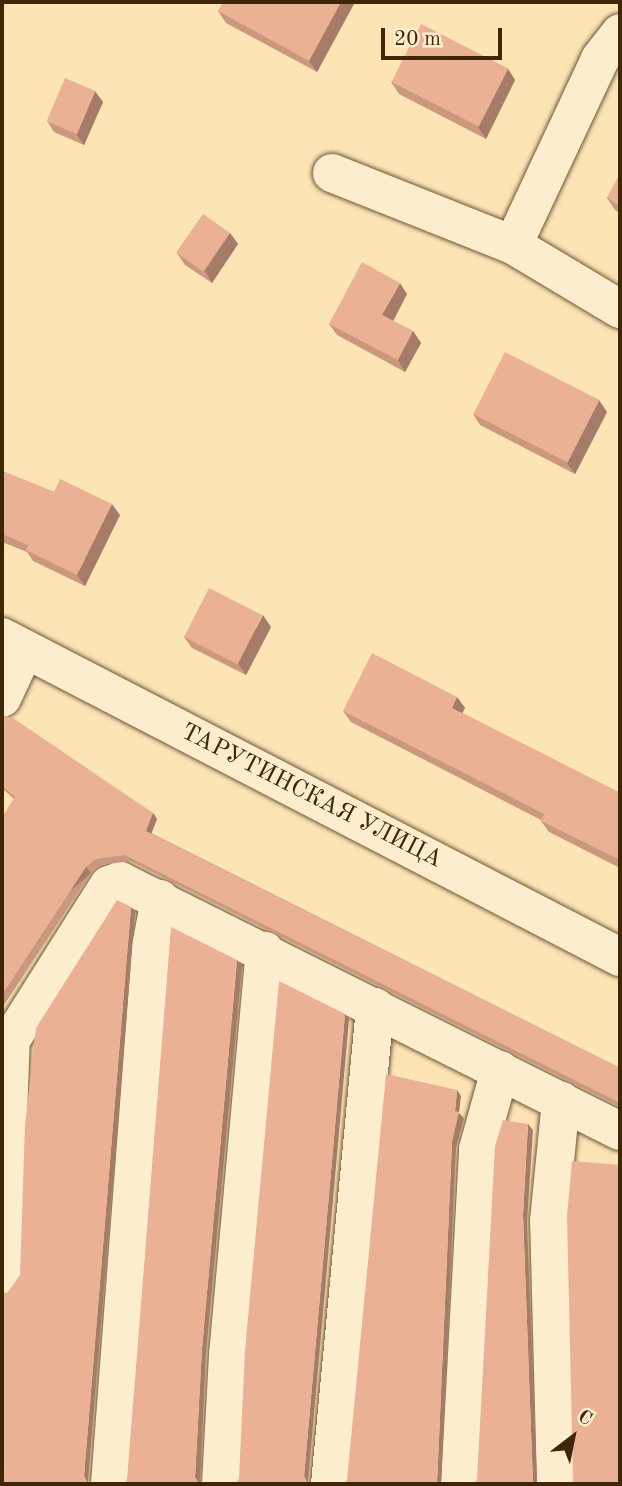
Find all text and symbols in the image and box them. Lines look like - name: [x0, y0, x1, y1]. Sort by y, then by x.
- scale bar: [384, 14, 505, 58]
- text: 20 m: [394, 29, 441, 50]
- street label: ТАРУТИНСКАЯ УЛИЦА: [176, 719, 446, 875]
- north arrow: [538, 1402, 608, 1472]
- text: С: [574, 1407, 595, 1430]

